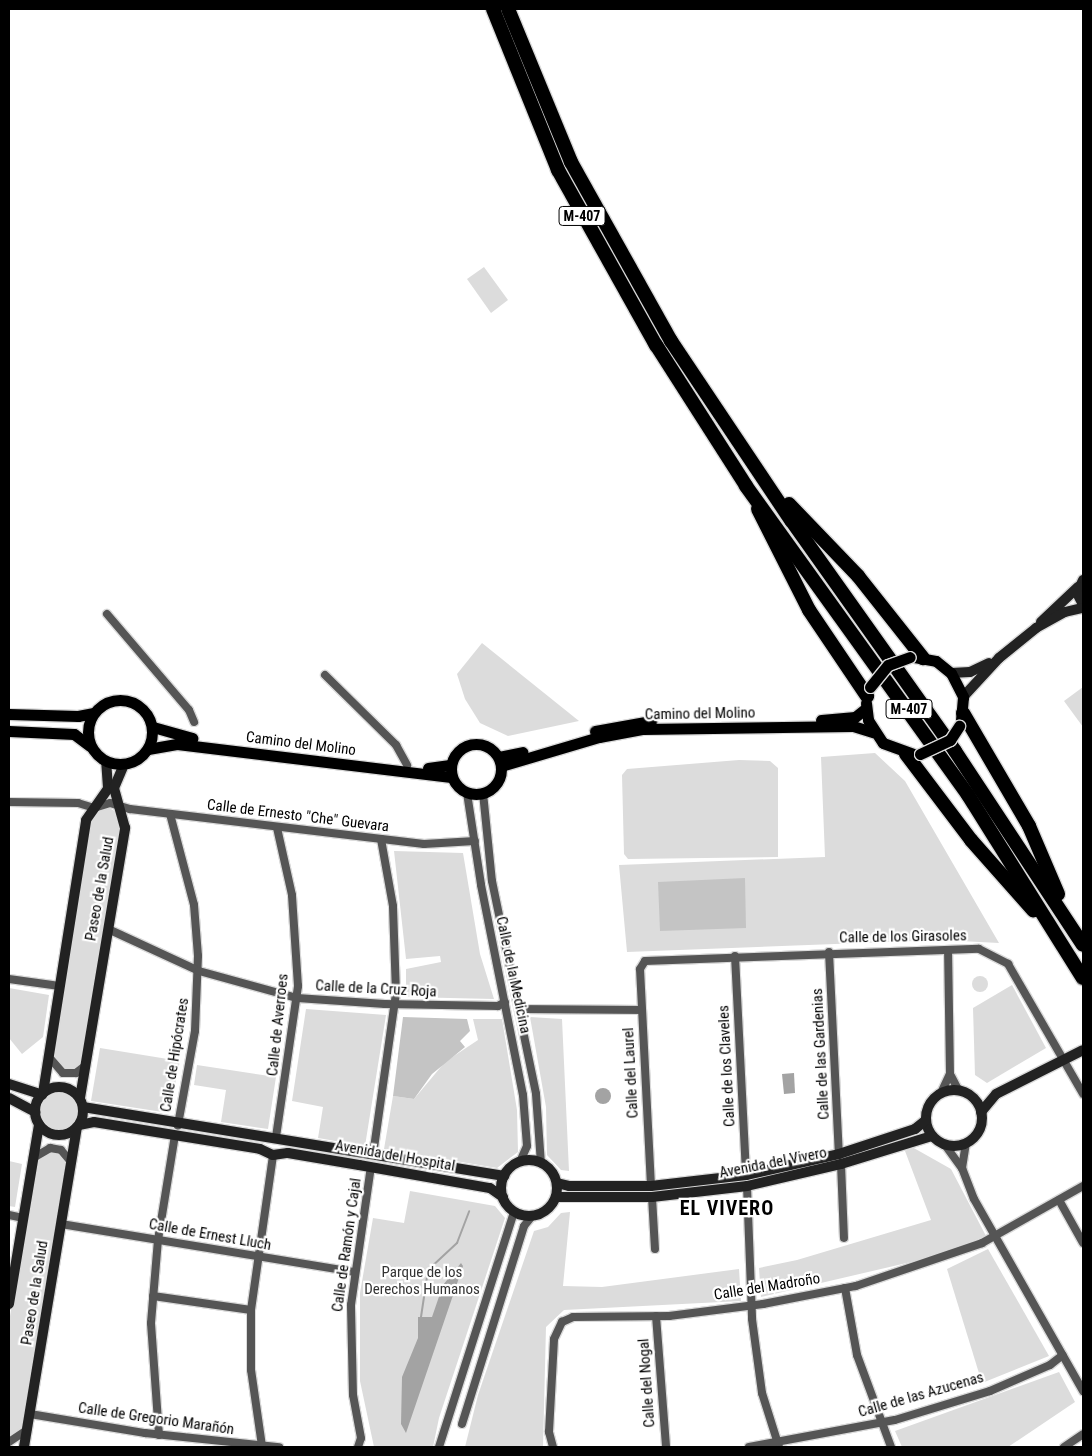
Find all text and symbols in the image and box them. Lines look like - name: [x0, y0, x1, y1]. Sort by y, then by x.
- road number: M-407: [558, 205, 606, 228]
- road number: M-407: [885, 698, 933, 721]
- street label: Camino del Molino: [645, 704, 755, 724]
- street label: Camino del Molino: [245, 728, 357, 760]
- street label: Calle de Ernesto "Che" Guevara: [206, 796, 390, 836]
- street label: Paseo de la Salud: [82, 836, 118, 942]
- street label: Calle de la Medicina: [492, 915, 534, 1035]
- street label: Calle de los Girasoles: [839, 927, 967, 947]
- street label: Calle de Averroes: [264, 973, 292, 1077]
- street label: Calle de la Cruz Roja: [315, 977, 437, 1001]
- street label: Calle de las Gardenias: [809, 988, 833, 1120]
- street label: Calle de Hipócrates: [157, 997, 193, 1113]
- street label: Calle de los Claveles: [715, 1005, 739, 1127]
- street label: Calle del Laurel: [620, 1027, 642, 1119]
- street label: Avenida del Hospital: [334, 1137, 456, 1175]
- street label: Avenida del Vivero: [718, 1144, 828, 1182]
- street label: Calle de Ramón y Cajal: [329, 1177, 365, 1313]
- district label: EL VIVERO: [679, 1196, 775, 1220]
- street label: Calle de Ernest Lluch: [147, 1215, 273, 1255]
- street label: Paseo de la Salud: [18, 1240, 52, 1346]
- park label: Parque de los Derechos Humanos: [364, 1263, 480, 1298]
- street label: Calle del Madroño: [713, 1270, 821, 1304]
- street label: Calle del Nogal: [635, 1338, 659, 1428]
- street label: Calle de las Azucenas: [856, 1368, 986, 1422]
- street label: Calle de Gregorio Marañón: [77, 1399, 235, 1439]

